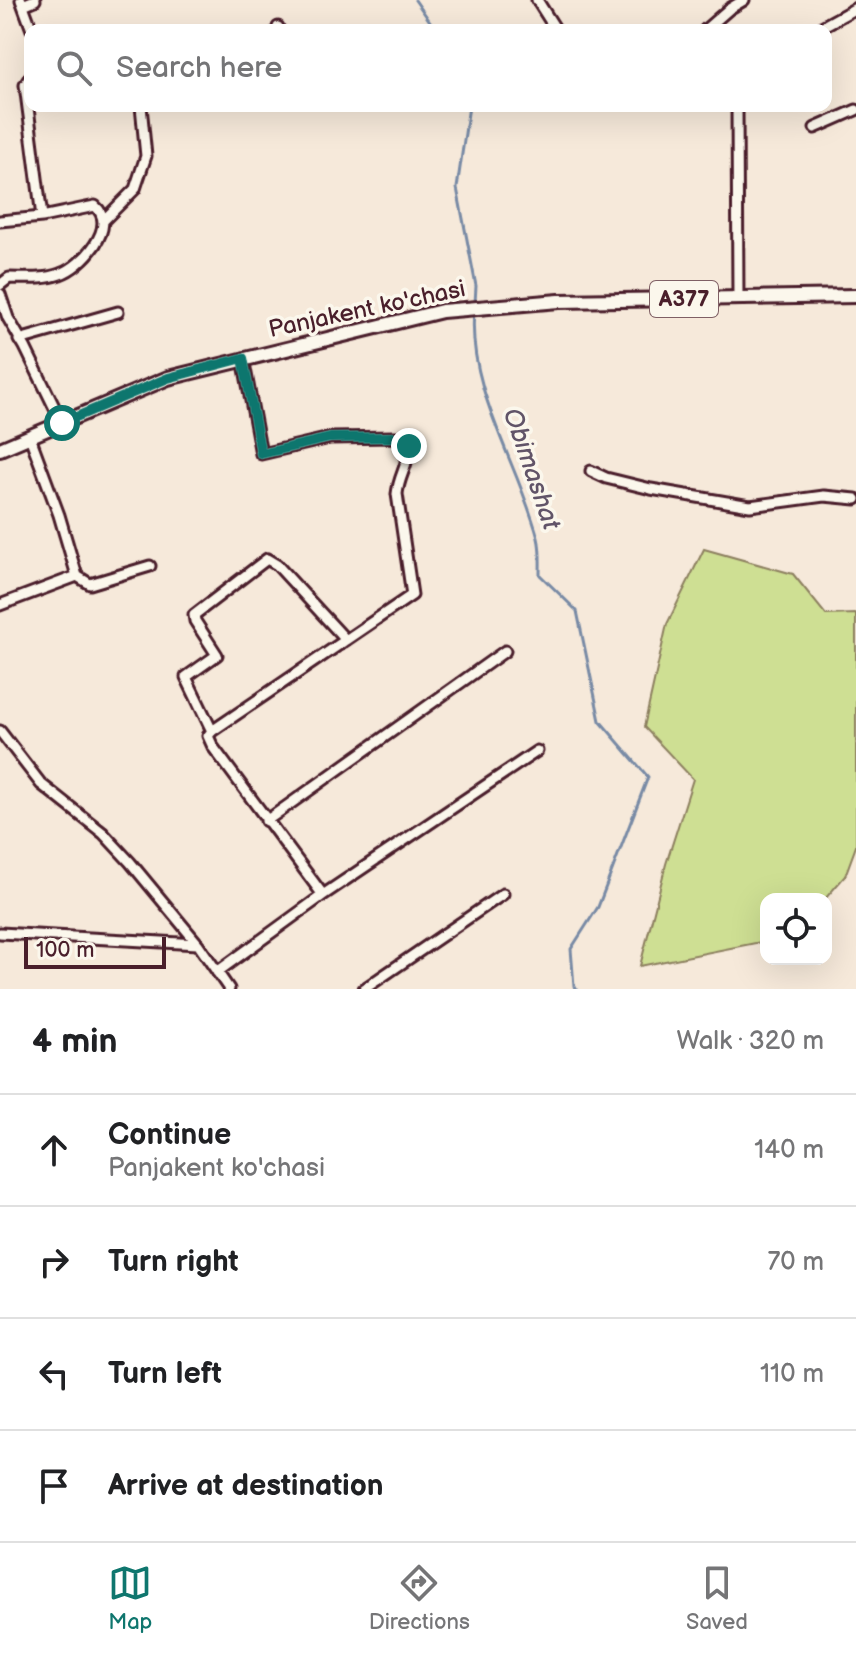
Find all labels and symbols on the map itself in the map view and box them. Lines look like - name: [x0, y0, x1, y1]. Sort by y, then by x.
- street label: Panjakent ko'chasi: [266, 274, 468, 344]
- road number: A377: [650, 281, 718, 317]
- water label: Obimashat: [496, 404, 567, 535]
- route start: [44, 405, 80, 441]
- route end: [391, 428, 427, 464]
- scale bar: [24, 933, 166, 969]

